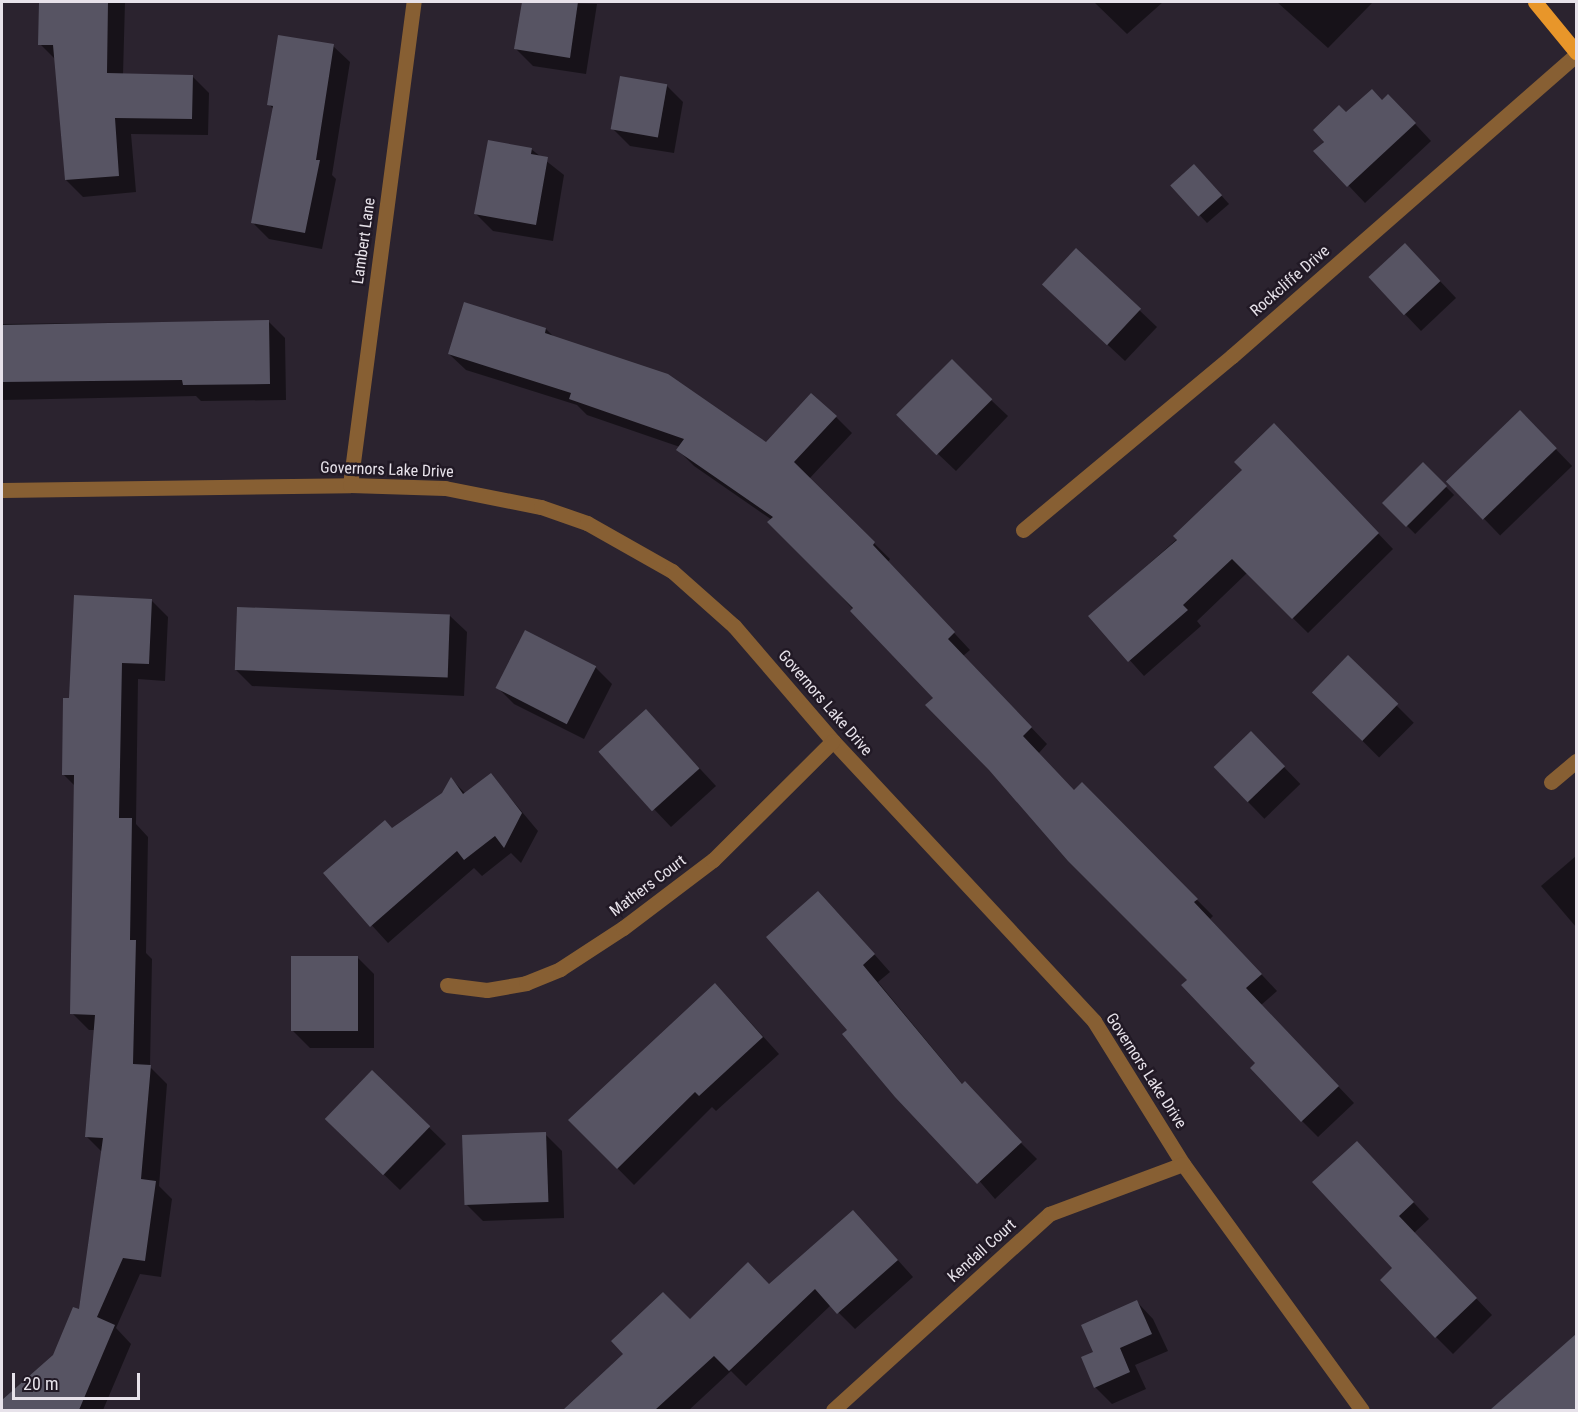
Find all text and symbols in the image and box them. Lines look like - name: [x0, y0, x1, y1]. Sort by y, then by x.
- street label: Lambert Lane: [348, 197, 380, 285]
- street label: Rockcliffe Drive: [1246, 241, 1334, 321]
- street label: Governors Lake Drive: [320, 458, 454, 482]
- street label: Governors Lake Drive: [774, 646, 876, 760]
- street label: Mathers Court: [606, 851, 690, 921]
- street label: Governors Lake Drive: [1102, 1010, 1190, 1132]
- street label: Kendall Court: [944, 1215, 1020, 1287]
- scale bar: [15, 1361, 142, 1399]
- text: 20 m: [23, 1373, 58, 1394]

